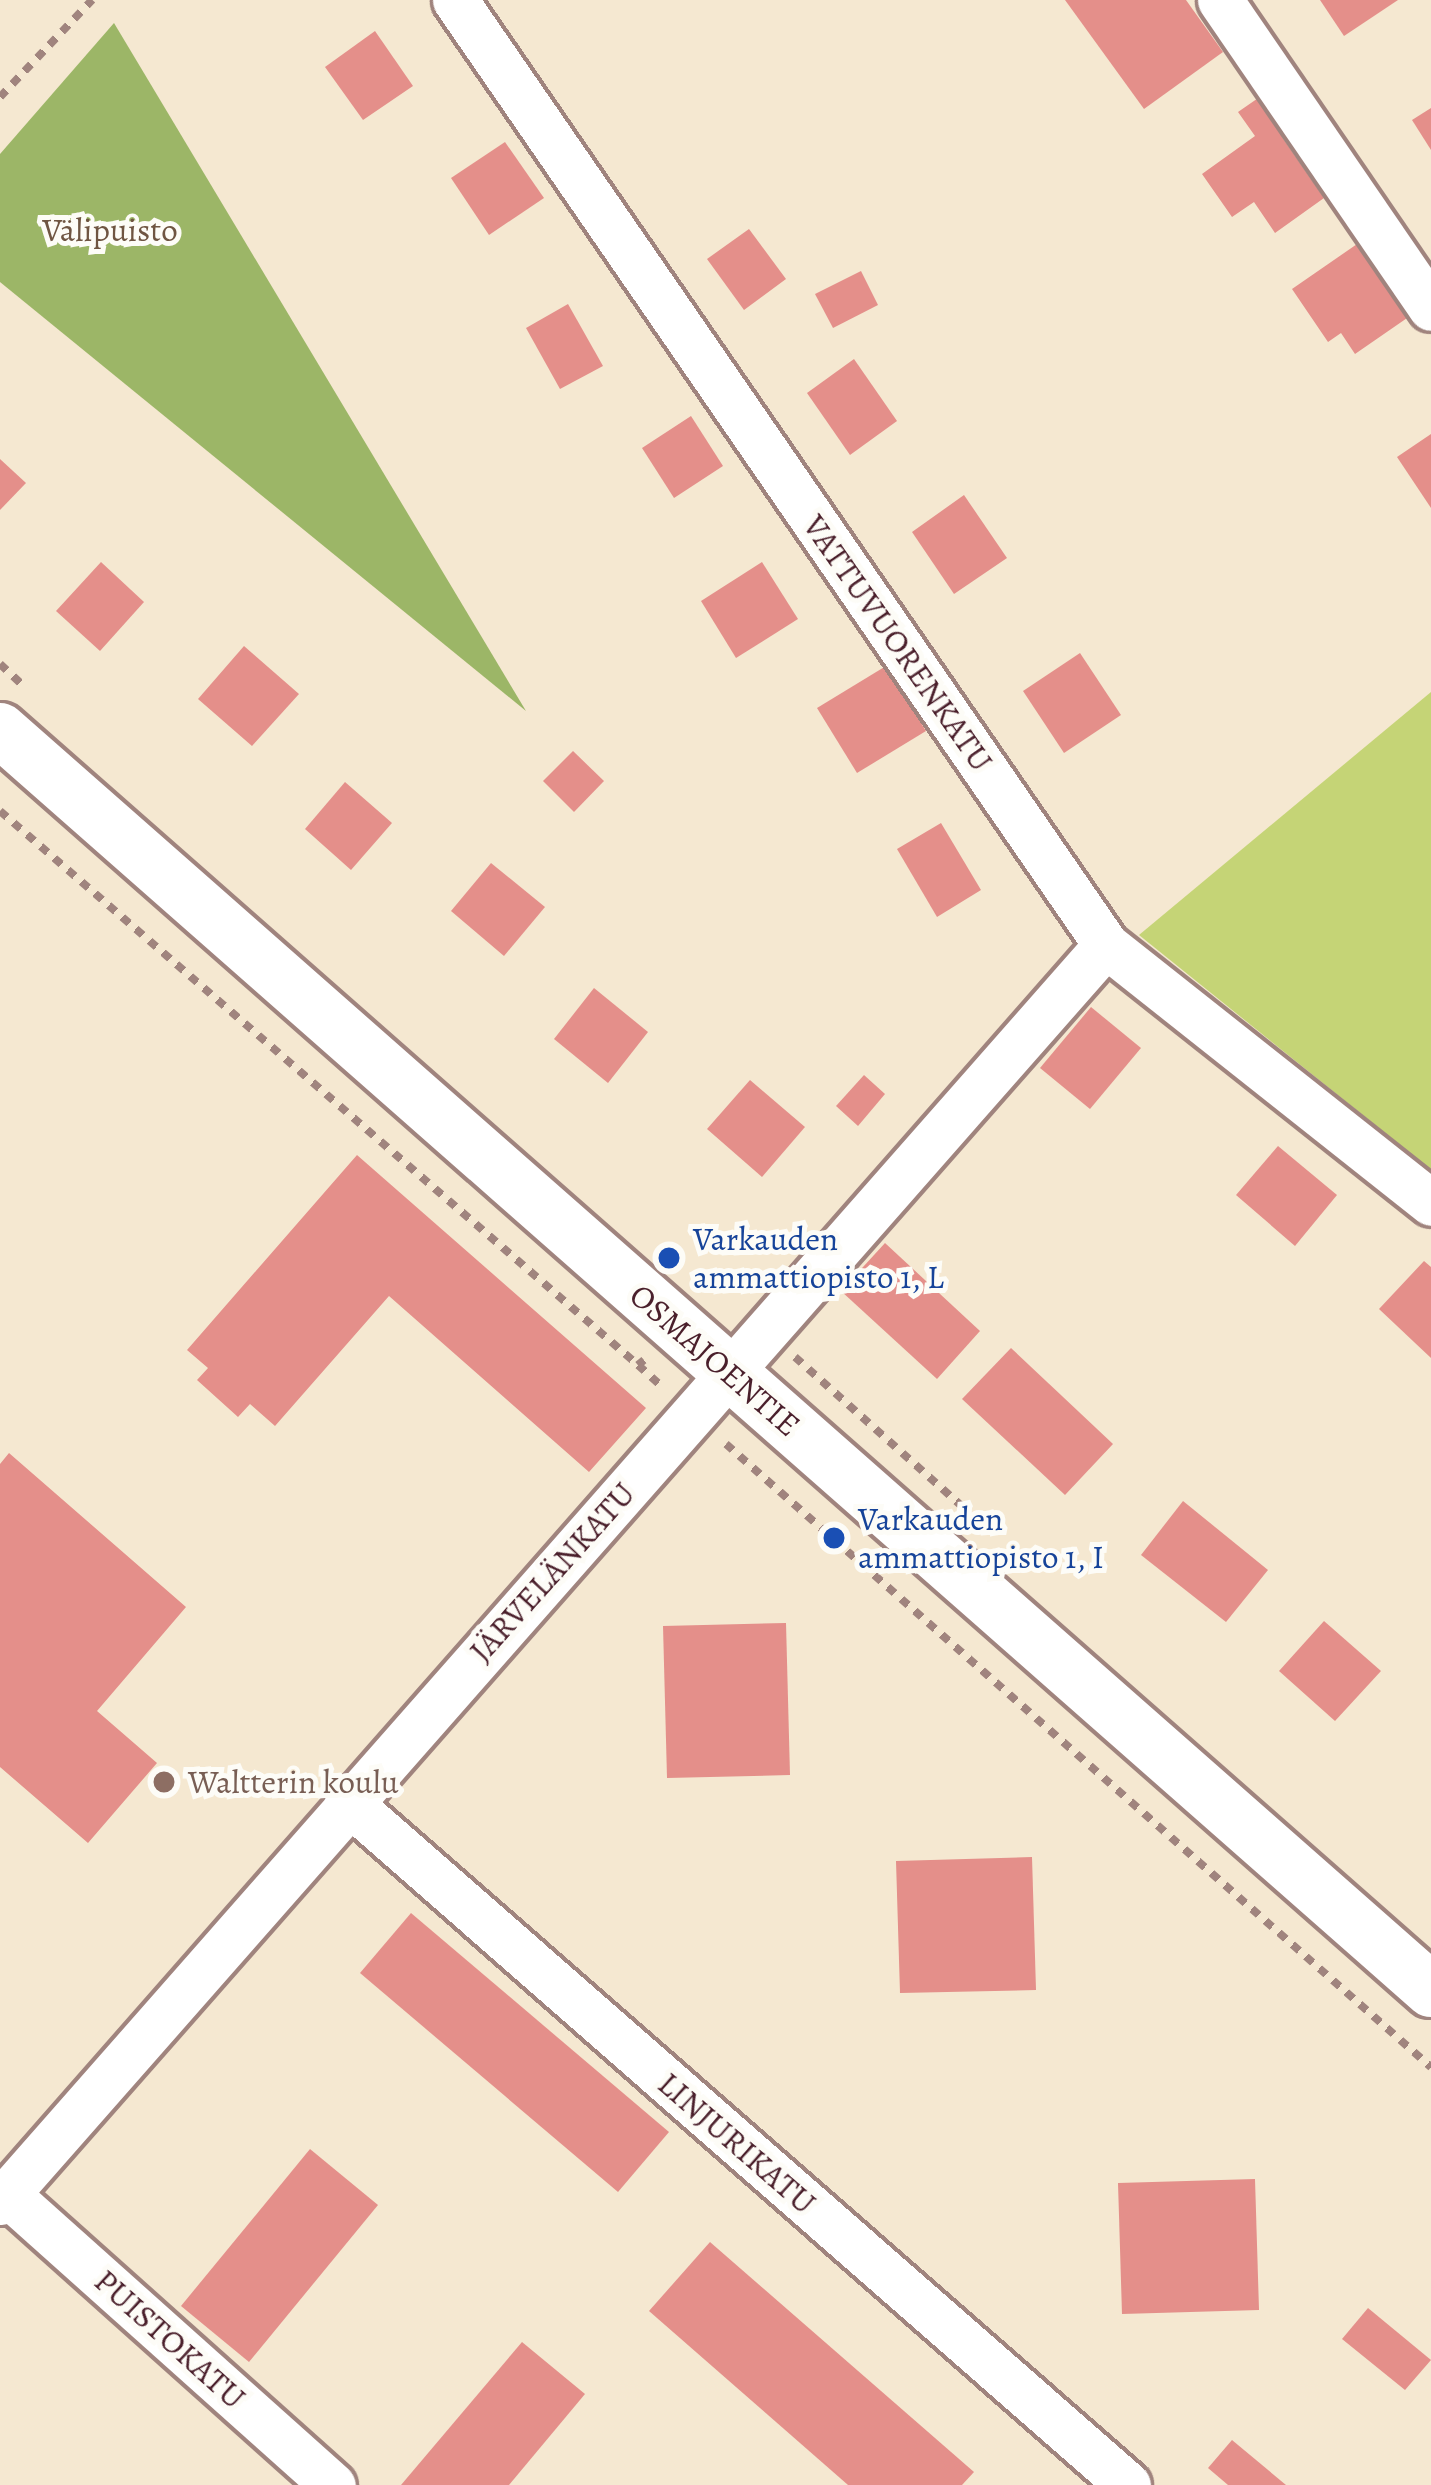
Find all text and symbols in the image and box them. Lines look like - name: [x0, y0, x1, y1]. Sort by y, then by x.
- park label: Välipuisto: [42, 210, 178, 250]
- street label: VATTUVUORENKATU: [795, 507, 1001, 779]
- place label: Varkauden ammattiopisto 1, L: [693, 1219, 944, 1297]
- marker: Varkauden ammattiopisto 1, L: [656, 1245, 682, 1271]
- street label: OSMAJOENTIE: [622, 1275, 808, 1445]
- street label: JÄRVELÄNKATU: [461, 1474, 643, 1670]
- place label: Varkauden ammattiopisto 1, I: [858, 1499, 1104, 1577]
- marker: Varkauden ammattiopisto 1, I: [821, 1525, 847, 1551]
- place label: Waltterin koulu: [188, 1762, 399, 1802]
- marker: Waltterin koulu: [151, 1769, 177, 1795]
- street label: LINJURIKATU: [650, 2064, 824, 2222]
- street label: PUISTOKATU: [86, 2261, 254, 2417]

